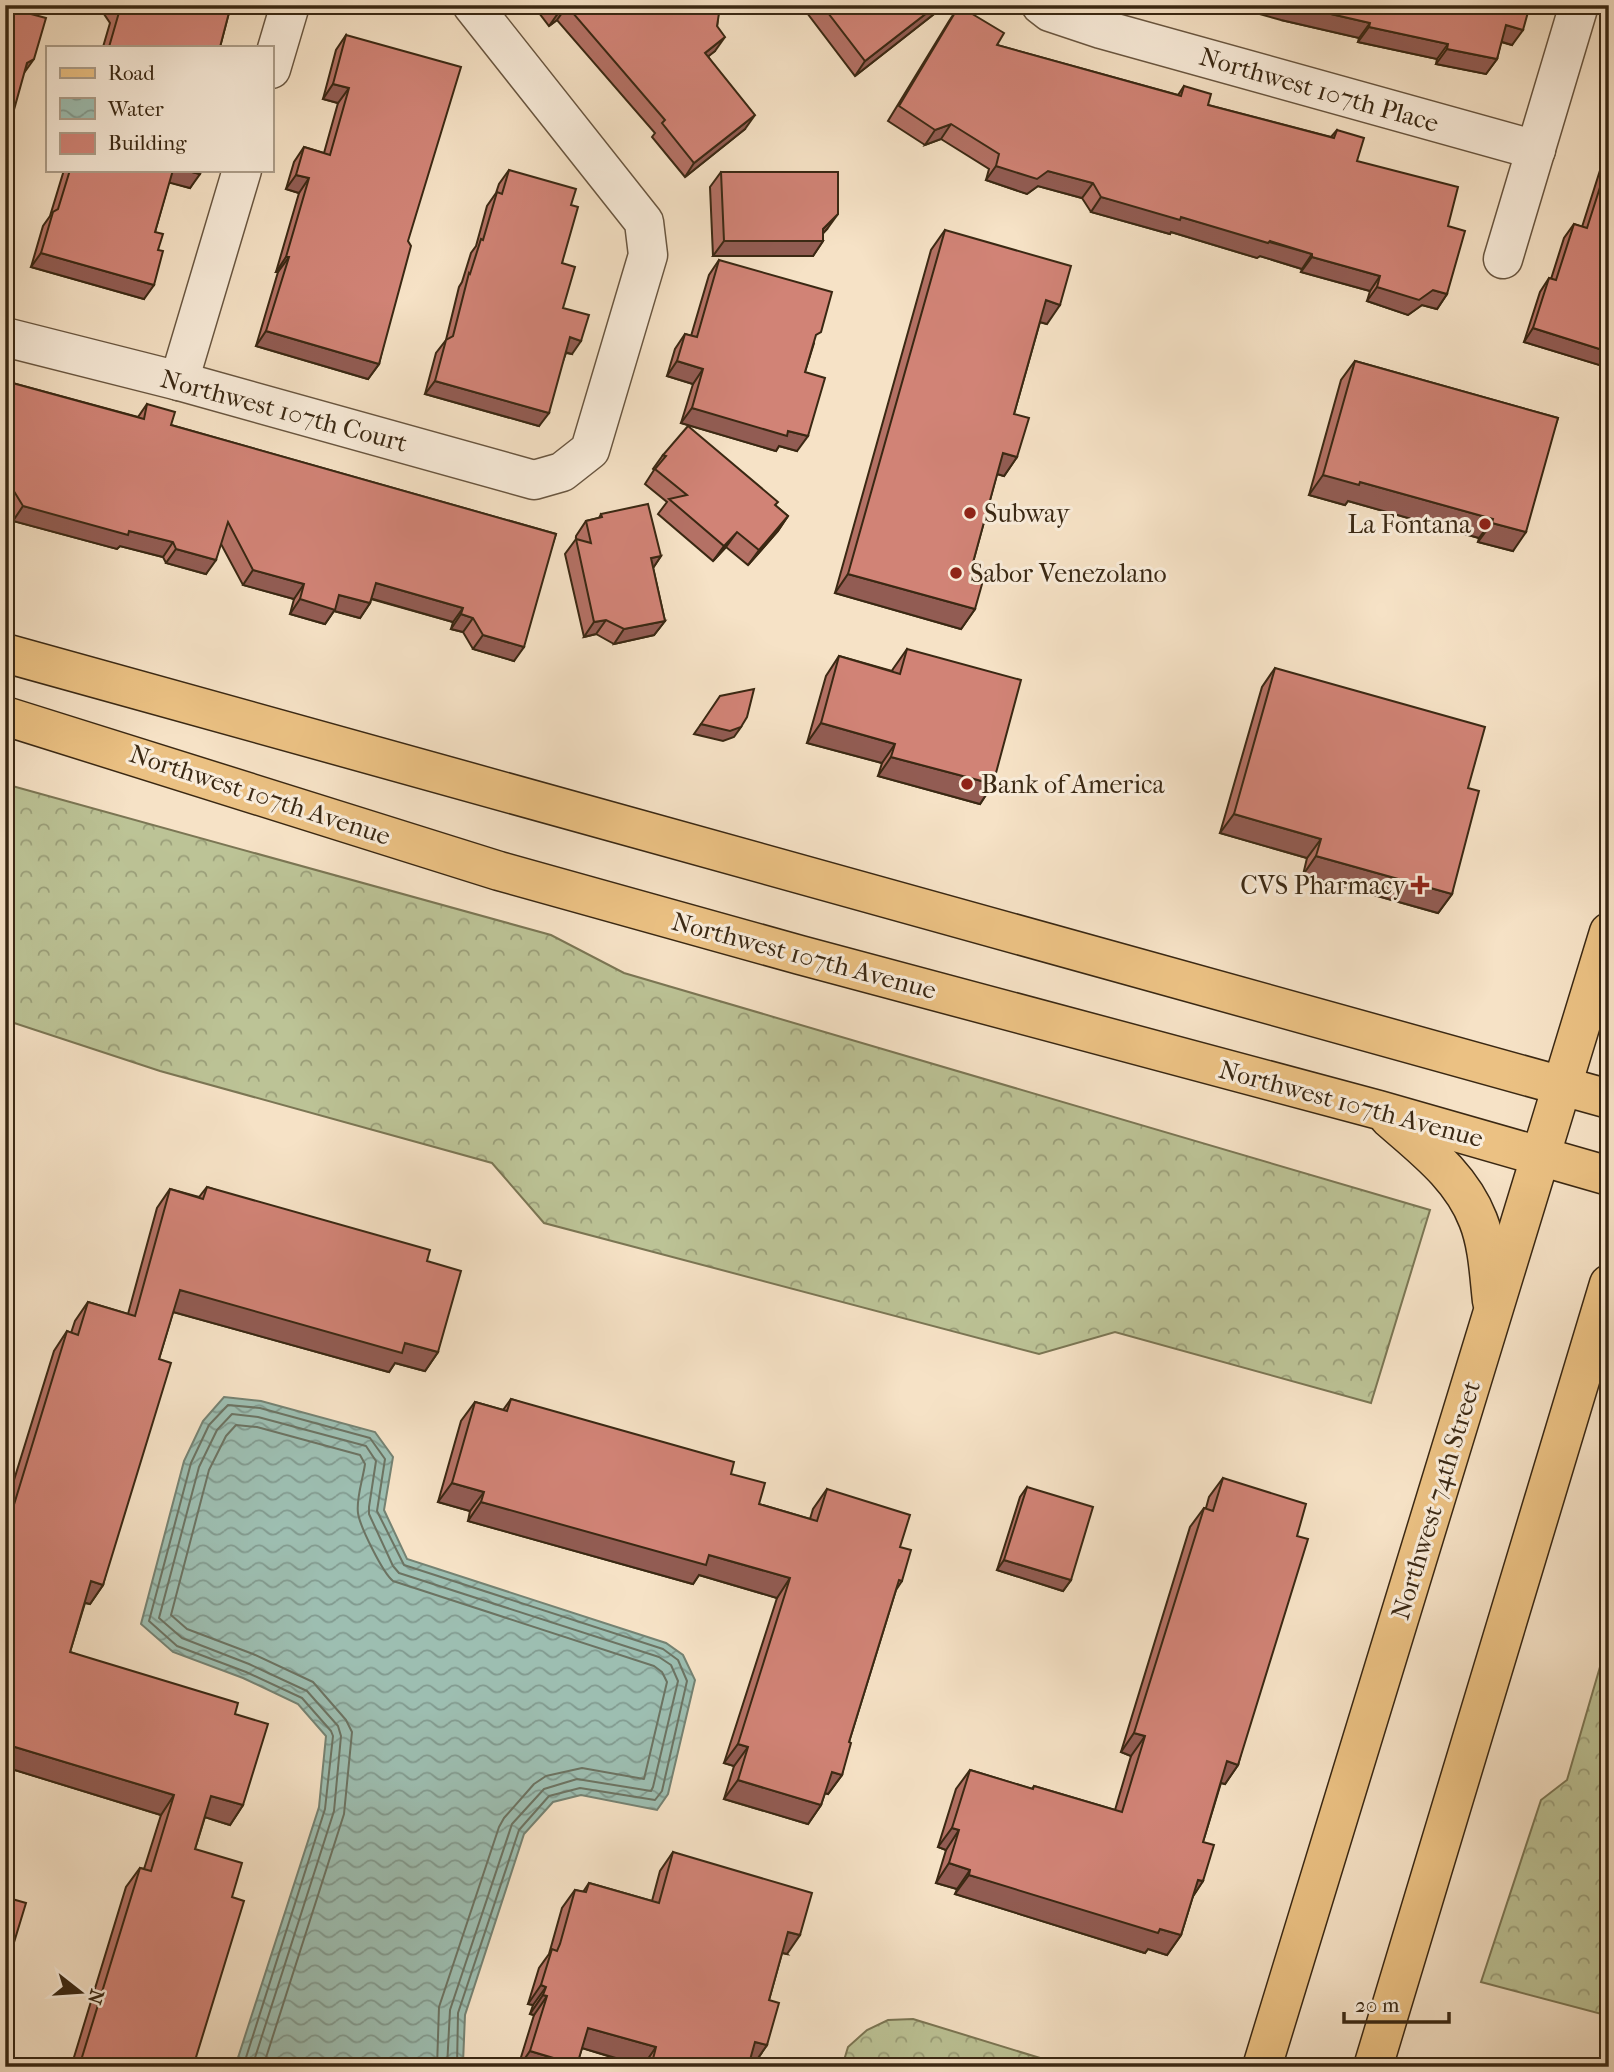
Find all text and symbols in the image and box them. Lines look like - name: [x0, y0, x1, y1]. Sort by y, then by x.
- street label: Northwest 107th Place: [1196, 41, 1442, 139]
- legend: [46, 46, 273, 172]
- text: Road: [108, 61, 155, 85]
- text: Water: [107, 97, 164, 121]
- text: Building: [108, 131, 187, 155]
- street label: Northwest 107th Court: [157, 363, 411, 459]
- place label: Subway: [984, 498, 1071, 529]
- marker: Subway: [962, 505, 978, 521]
- place label: La Fontana: [1347, 509, 1472, 540]
- marker: La Fontana: [1477, 516, 1493, 532]
- place label: Sabor Venezolano: [970, 558, 1167, 589]
- marker: Sabor Venezolano: [948, 565, 964, 581]
- street label: Northwest 107th Avenue: [126, 738, 394, 852]
- place label: Bank of America: [981, 769, 1165, 800]
- marker: Bank of America: [959, 776, 975, 792]
- place label: CVS Pharmacy: [1240, 870, 1407, 901]
- marker: CVS Pharmacy: [1412, 877, 1428, 893]
- street label: Northwest 107th Avenue: [668, 906, 940, 1006]
- street label: Northwest 107th Avenue: [1215, 1054, 1487, 1154]
- street label: Northwest 74th Street: [1385, 1376, 1487, 1623]
- north arrow: [46, 1956, 116, 2026]
- scale bar: [1344, 1981, 1450, 2025]
- text: N: [83, 1987, 108, 2007]
- text: 20 m: [1355, 1993, 1400, 2017]

